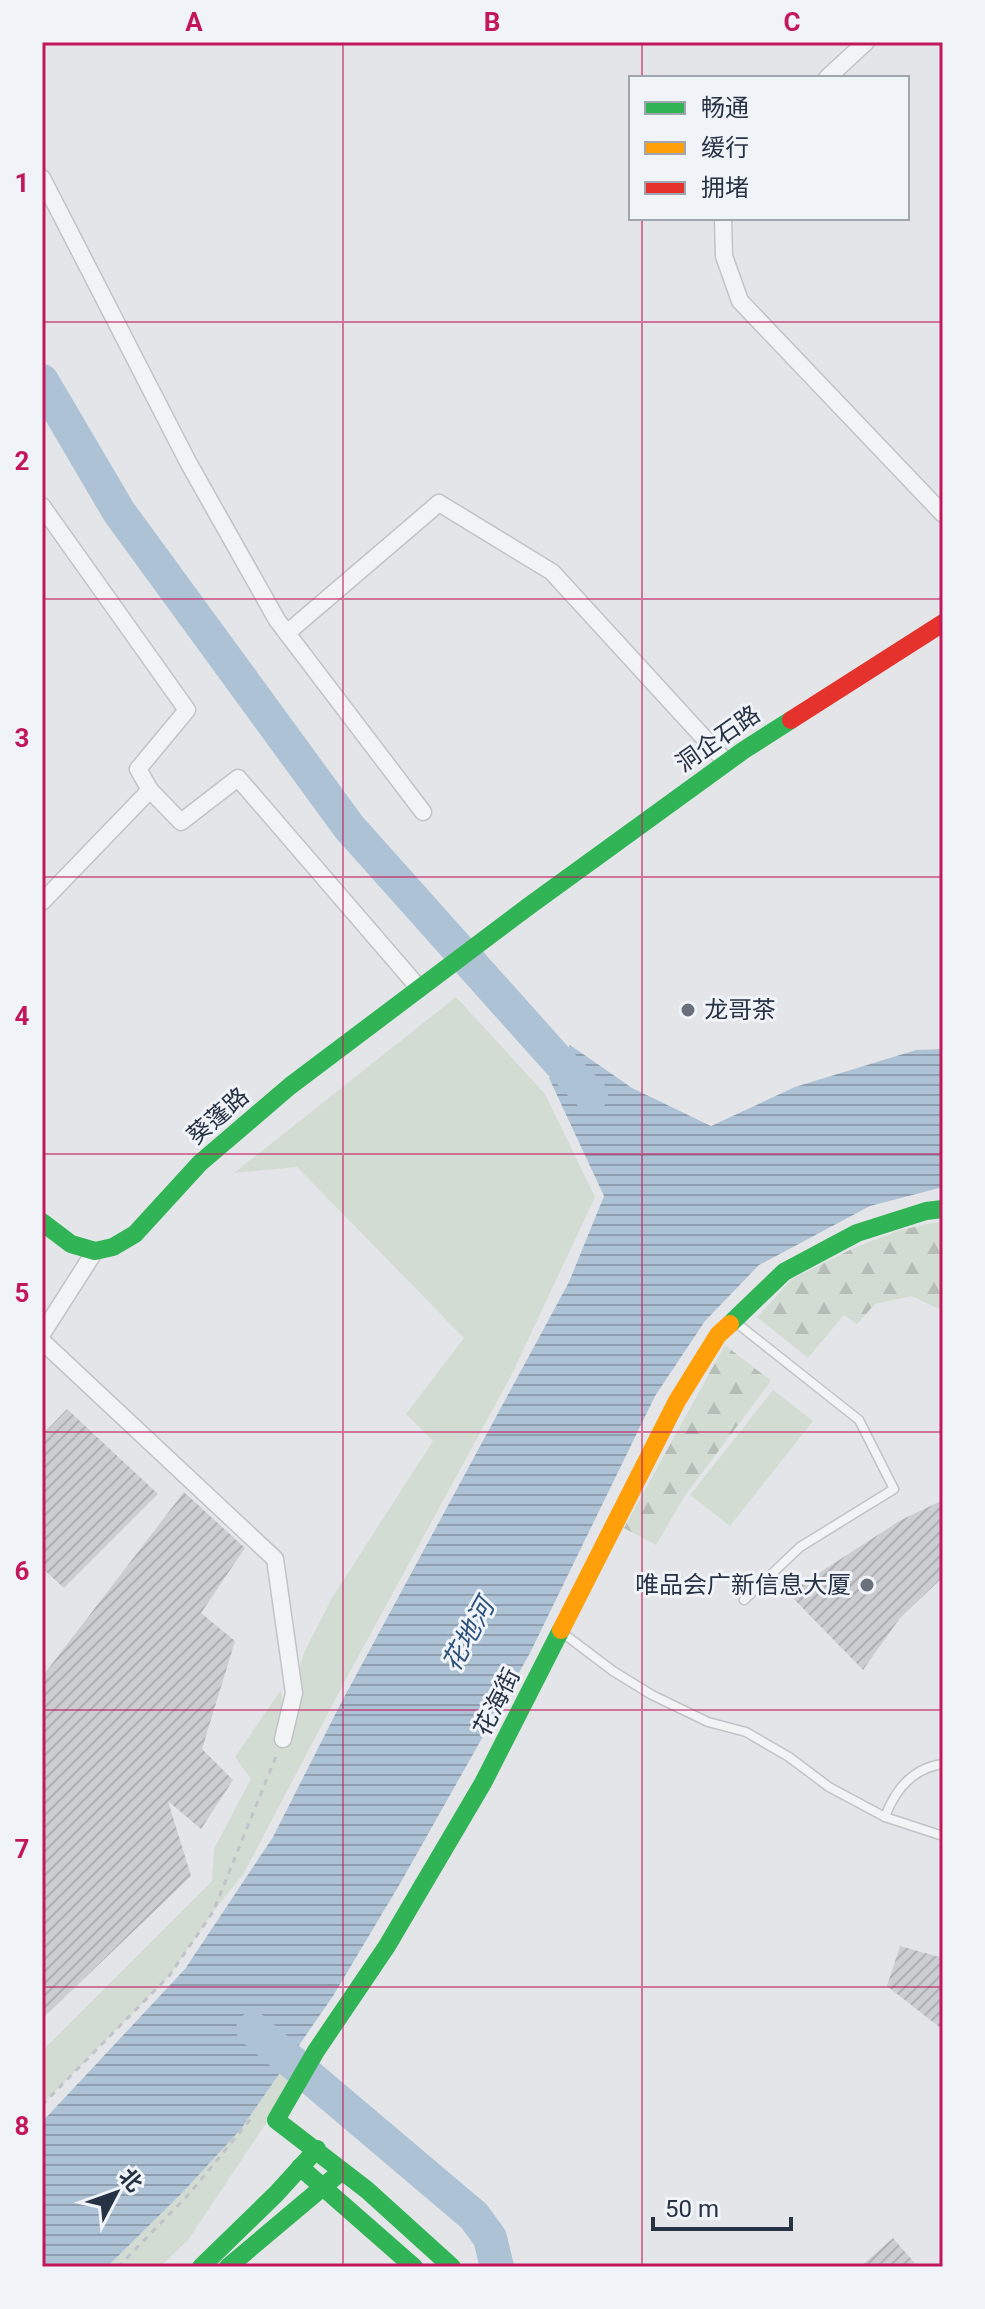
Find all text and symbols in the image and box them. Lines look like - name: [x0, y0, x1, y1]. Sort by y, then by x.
- text: A: [185, 7, 203, 37]
- text: B: [484, 7, 500, 37]
- text: C: [783, 7, 801, 37]
- legend: [629, 76, 909, 220]
- text: 畅通: [701, 94, 749, 122]
- text: 缓行: [701, 134, 749, 162]
- text: 1: [15, 168, 29, 198]
- text: 拥堵: [701, 174, 749, 202]
- text: 2: [15, 446, 29, 476]
- street label: 洞企石路: [671, 700, 765, 778]
- text: 3: [15, 723, 29, 753]
- place label: 龙哥茶: [704, 996, 776, 1024]
- text: 4: [15, 1001, 30, 1031]
- marker: 龙哥茶: [679, 1001, 697, 1019]
- street label: 葵蓬路: [182, 1082, 254, 1150]
- text: 5: [15, 1278, 29, 1308]
- text: 6: [15, 1556, 30, 1586]
- place label: 唯品会广新信息大厦: [635, 1571, 851, 1599]
- marker: 唯品会广新信息大厦: [858, 1576, 876, 1594]
- water label: 花地河: [436, 1589, 502, 1676]
- street label: 花海街: [468, 1664, 526, 1740]
- text: 7: [15, 1834, 29, 1864]
- text: 8: [15, 2111, 29, 2141]
- north arrow: [76, 2153, 156, 2233]
- text: 北: [114, 2164, 147, 2197]
- scale bar: [653, 2181, 791, 2231]
- text: 50 m: [665, 2195, 719, 2223]

